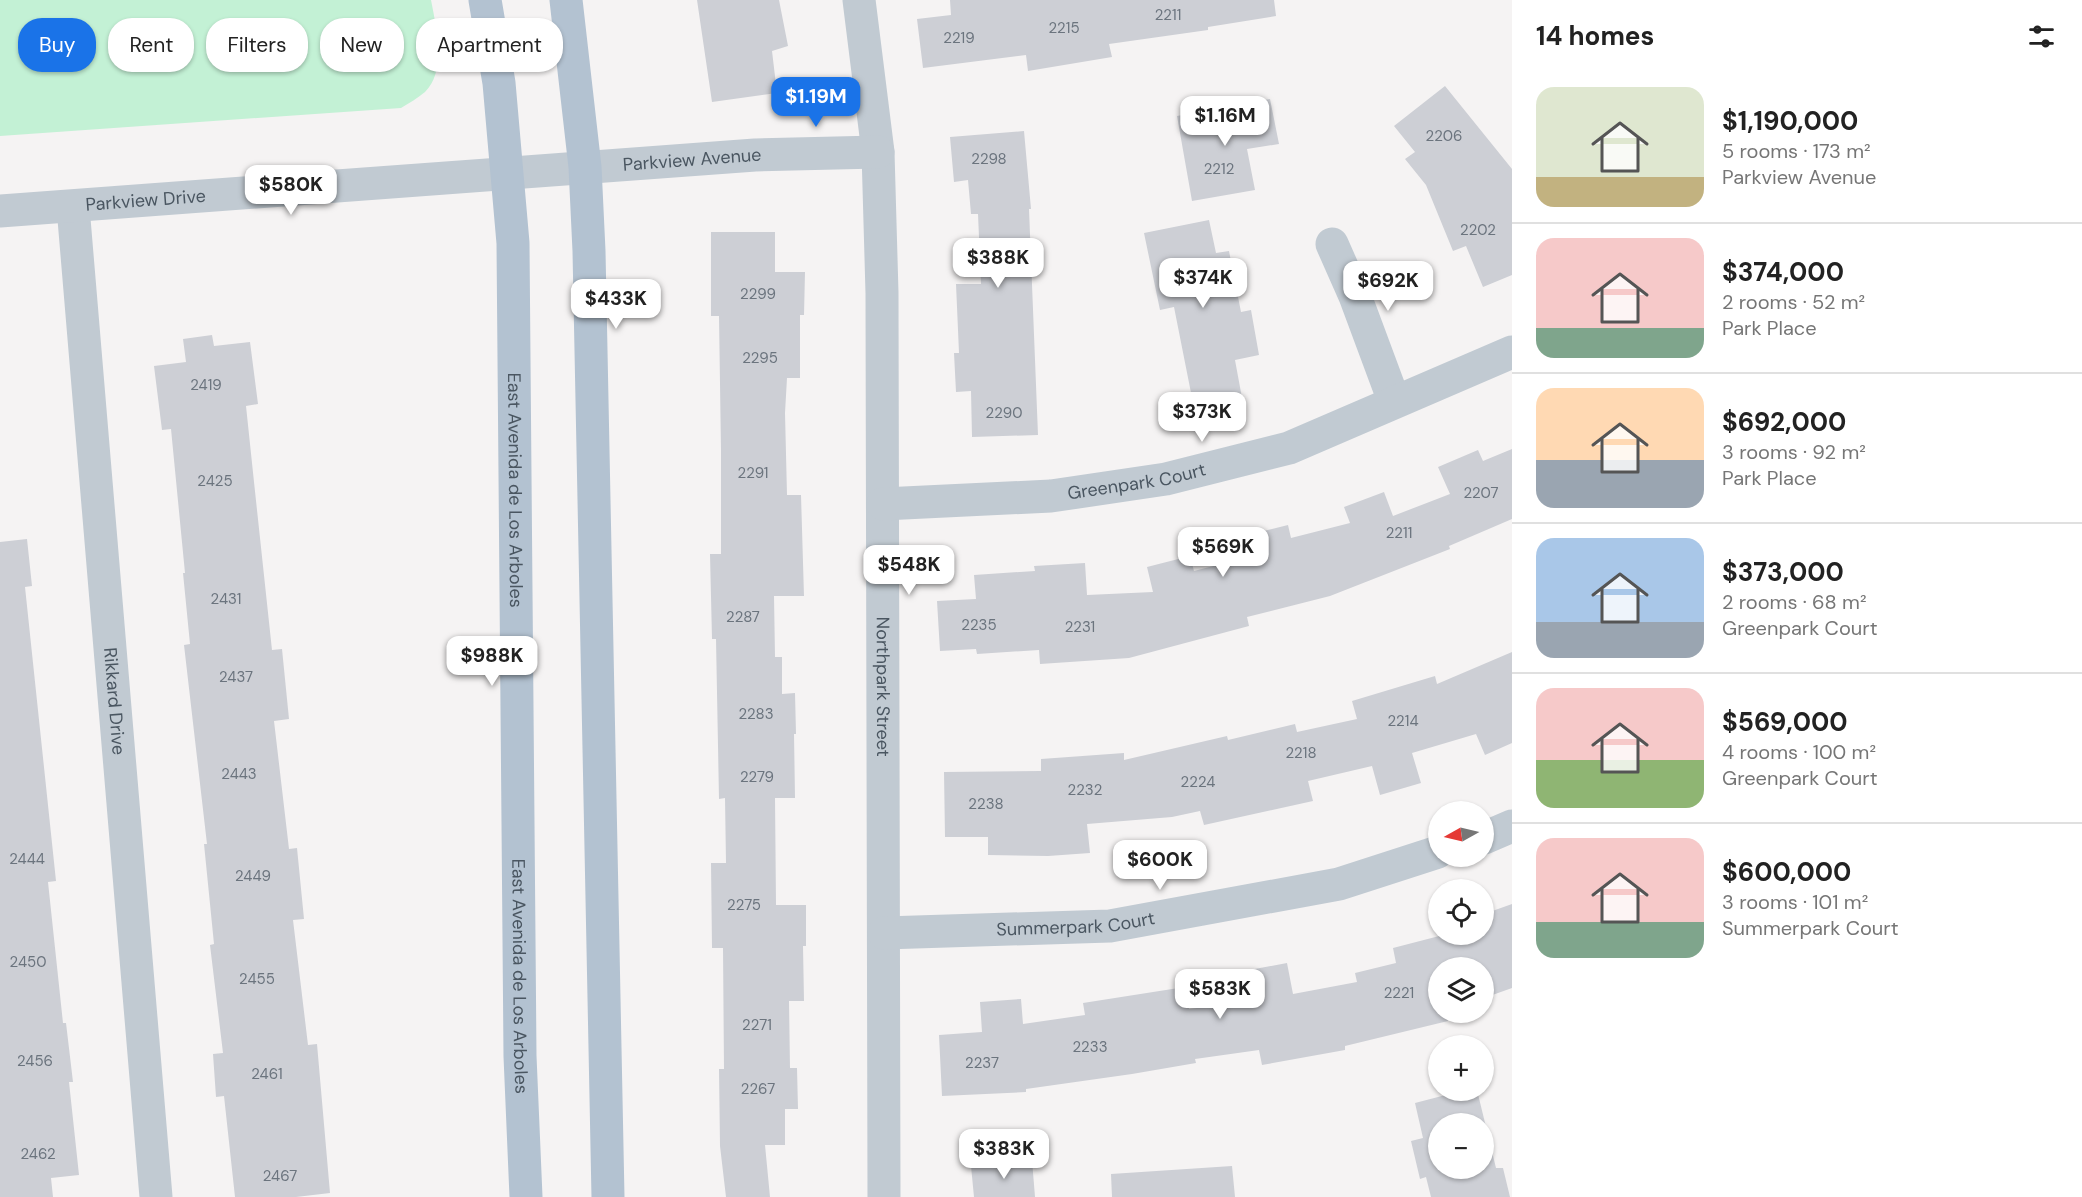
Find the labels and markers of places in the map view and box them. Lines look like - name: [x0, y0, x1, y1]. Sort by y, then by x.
- pin: $1.19M: [767, 77, 865, 128]
- pin: $1.16M: [1176, 96, 1274, 147]
- pin: $580K: [249, 165, 333, 216]
- pin: $388K: [956, 238, 1040, 289]
- pin: $374K: [1161, 258, 1245, 309]
- pin: $692K: [1346, 261, 1430, 312]
- pin: $433K: [574, 279, 658, 330]
- pin: $373K: [1160, 392, 1244, 443]
- pin: $569K: [1181, 527, 1265, 578]
- pin: $548K: [867, 545, 951, 596]
- pin: $988K: [450, 636, 534, 687]
- pin: $600K: [1118, 840, 1202, 891]
- pin: $583K: [1178, 969, 1262, 1020]
- pin: $383K: [962, 1129, 1046, 1180]

